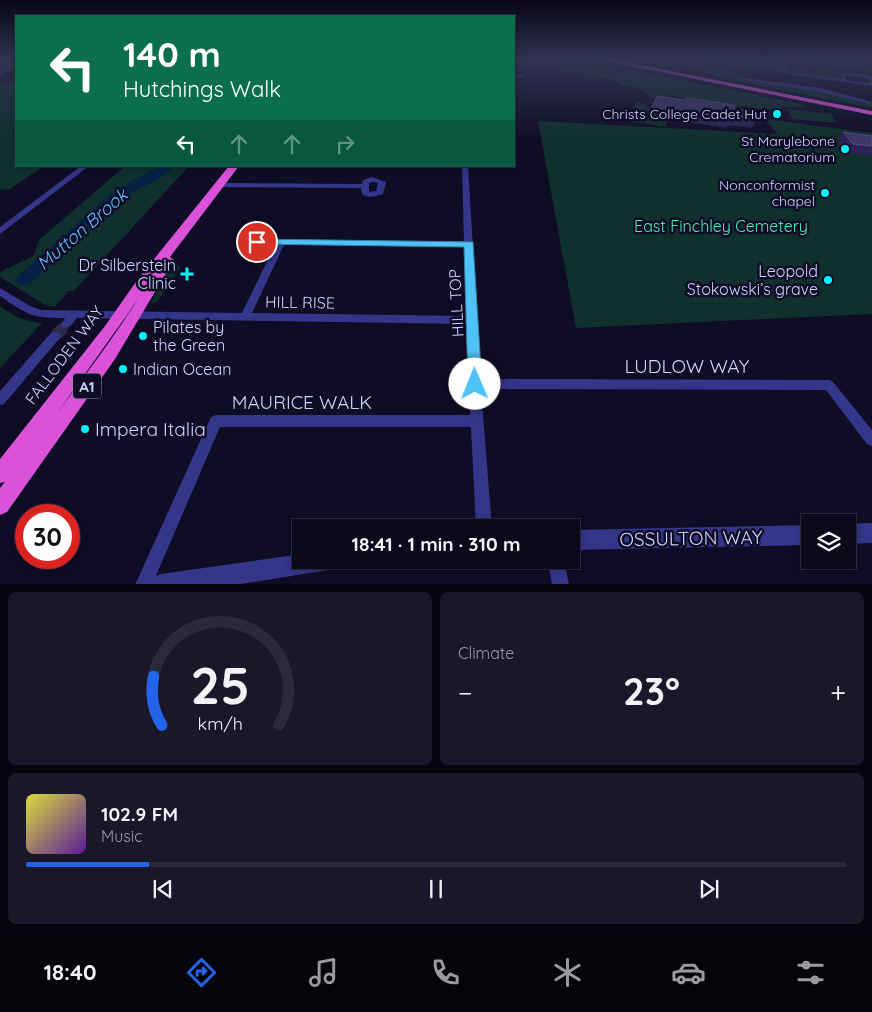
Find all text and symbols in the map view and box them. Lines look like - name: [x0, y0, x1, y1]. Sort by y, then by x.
- text: 140 m: [123, 32, 221, 76]
- icon: left: [40, 35, 105, 100]
- text: Hutchings Walk: [123, 75, 281, 103]
- place label: Christs College Cadet Hut: [602, 105, 767, 123]
- marker: Christs College Cadet Hut: [771, 108, 783, 120]
- icon: left: [172, 130, 200, 158]
- icon: ahead: [225, 130, 253, 158]
- icon: ahead: [278, 130, 306, 158]
- icon: right: [331, 130, 359, 158]
- place label: St Marylebone Crematorium: [741, 132, 835, 166]
- marker: St Marylebone Crematorium: [839, 143, 851, 155]
- place label: Nonconformist chapel: [719, 176, 815, 210]
- water label: Mutton Brook: [32, 182, 133, 275]
- marker: Nonconformist chapel: [819, 187, 831, 199]
- park label: East Finchley Cemetery: [634, 216, 808, 236]
- pin: [236, 221, 278, 263]
- icon: arrive: [243, 228, 271, 256]
- place label: Dr Silberstein Clinic: [78, 255, 176, 293]
- place label: Leopold Stokowski’s grave: [687, 261, 818, 299]
- marker: Dr Silberstein Clinic: [180, 267, 194, 281]
- street label: HILL TOP: [444, 268, 468, 338]
- marker: Leopold Stokowski’s grave: [822, 274, 834, 286]
- street label: HILL RISE: [265, 291, 335, 313]
- street label: FALLODEN WAY: [20, 302, 108, 408]
- place label: Pilates by the Green: [153, 317, 225, 355]
- marker: Pilates by the Green: [137, 330, 149, 342]
- street label: LUDLOW WAY: [625, 354, 750, 378]
- position arrow: [448, 357, 500, 409]
- place label: Indian Ocean: [133, 359, 231, 379]
- marker: Indian Ocean: [117, 363, 129, 375]
- road number: A1: [73, 374, 101, 398]
- street label: MAURICE WALK: [232, 390, 372, 414]
- place label: Impera Italia: [95, 417, 206, 441]
- marker: Impera Italia: [79, 423, 91, 435]
- speed limit sign: 30: [15, 504, 80, 569]
- map controls: [801, 514, 856, 569]
- button: layers: [801, 514, 856, 569]
- street label: OSSULTON WAY: [619, 525, 763, 551]
- text: 18:41 · 1 min · 310 m: [352, 532, 520, 556]
- text: Climate: [458, 643, 514, 663]
- text: 25: [190, 652, 250, 717]
- text: 23°: [623, 667, 680, 715]
- text: −: [458, 675, 473, 710]
- text: +: [830, 675, 846, 710]
- text: km/h: [197, 712, 243, 734]
- text: 102.9 FM: [101, 802, 178, 826]
- text: Music: [101, 826, 143, 846]
- icon: previous: [149, 875, 177, 903]
- icon: pause: [422, 875, 450, 903]
- icon: next: [695, 875, 723, 903]
- icon: directions: [184, 955, 219, 990]
- icon: music: [306, 955, 341, 990]
- icon: phone: [428, 955, 463, 990]
- icon: climate: [550, 955, 585, 990]
- icon: car: [671, 955, 706, 990]
- icon: filters: [793, 955, 828, 990]
- text: 18:40: [43, 958, 97, 986]

